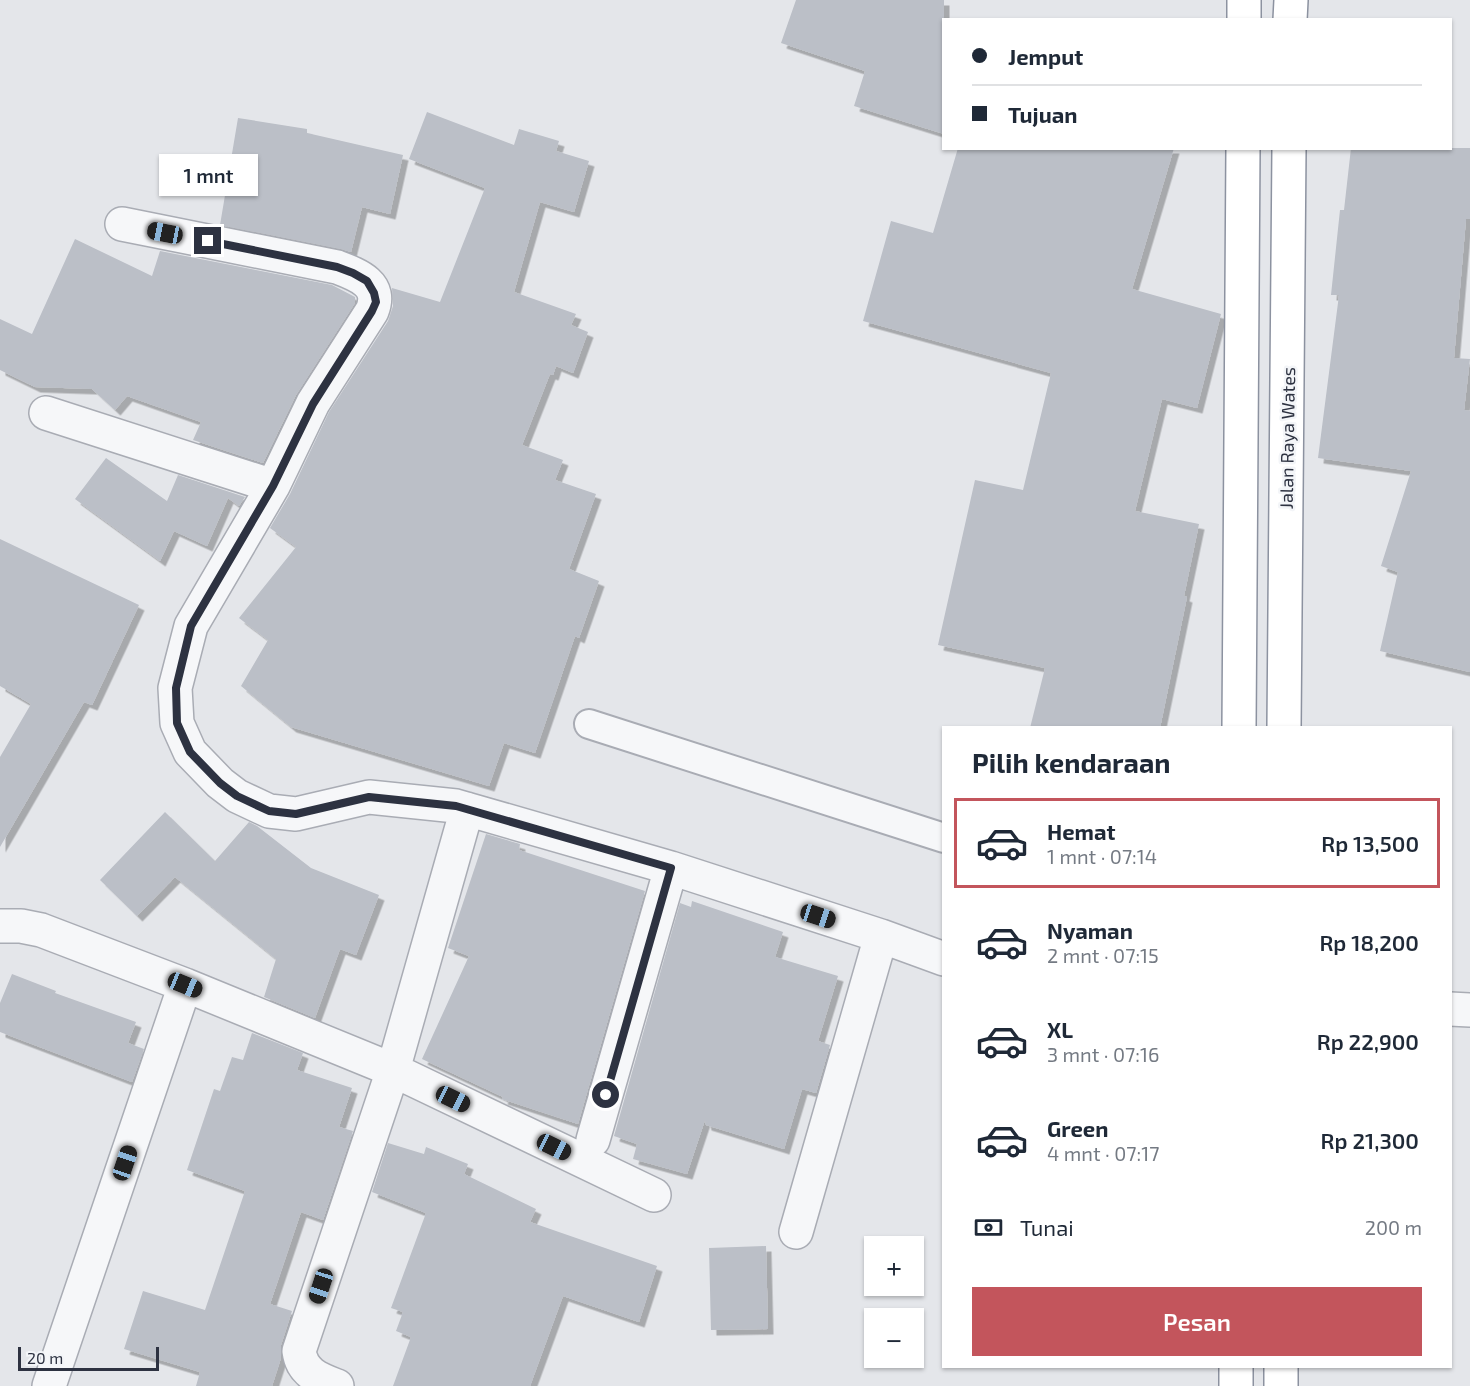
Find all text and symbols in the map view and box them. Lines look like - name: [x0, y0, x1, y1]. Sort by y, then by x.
- text: Jemput: [1008, 43, 1083, 69]
- text: Tujuan: [1008, 101, 1077, 127]
- callout: 1 mnt: [158, 154, 258, 196]
- text: 1 mnt: [183, 163, 234, 187]
- car: [146, 221, 184, 245]
- route end: [194, 227, 221, 254]
- street label: Jalan Raya Wates: [1275, 367, 1299, 509]
- text: Pilih kendaraan: [972, 746, 1171, 778]
- icon: car: [975, 816, 1029, 870]
- text: Hemat: [1047, 818, 1116, 844]
- text: Rp 13,500: [1321, 830, 1419, 856]
- text: 1 mnt · 07:14: [1047, 844, 1157, 868]
- car: [798, 902, 838, 930]
- icon: car: [975, 915, 1029, 969]
- text: Nyaman: [1047, 917, 1133, 943]
- text: Rp 18,200: [1319, 929, 1419, 955]
- text: 2 mnt · 07:15: [1047, 943, 1159, 967]
- car: [165, 970, 205, 1000]
- icon: car: [975, 1014, 1029, 1068]
- text: XL: [1047, 1016, 1073, 1042]
- text: Rp 22,900: [1317, 1028, 1419, 1054]
- text: 3 mnt · 07:16: [1047, 1042, 1159, 1066]
- route start: [592, 1081, 619, 1108]
- car: [433, 1083, 473, 1115]
- icon: car: [975, 1113, 1029, 1167]
- text: Green: [1047, 1115, 1109, 1141]
- text: Rp 21,300: [1321, 1127, 1419, 1153]
- car: [534, 1131, 574, 1163]
- text: 4 mnt · 07:17: [1047, 1141, 1159, 1165]
- car: [111, 1143, 139, 1183]
- icon: cash: [972, 1211, 1005, 1244]
- text: Tunai: [1020, 1214, 1074, 1240]
- text: 200 m: [1365, 1215, 1422, 1239]
- map controls: [864, 1236, 924, 1368]
- button: +: [864, 1236, 924, 1296]
- car: [307, 1266, 335, 1306]
- button: Pesan: [972, 1287, 1422, 1356]
- button: −: [864, 1308, 924, 1368]
- scale bar: [18, 1344, 159, 1372]
- text: 20 m: [27, 1348, 63, 1367]

